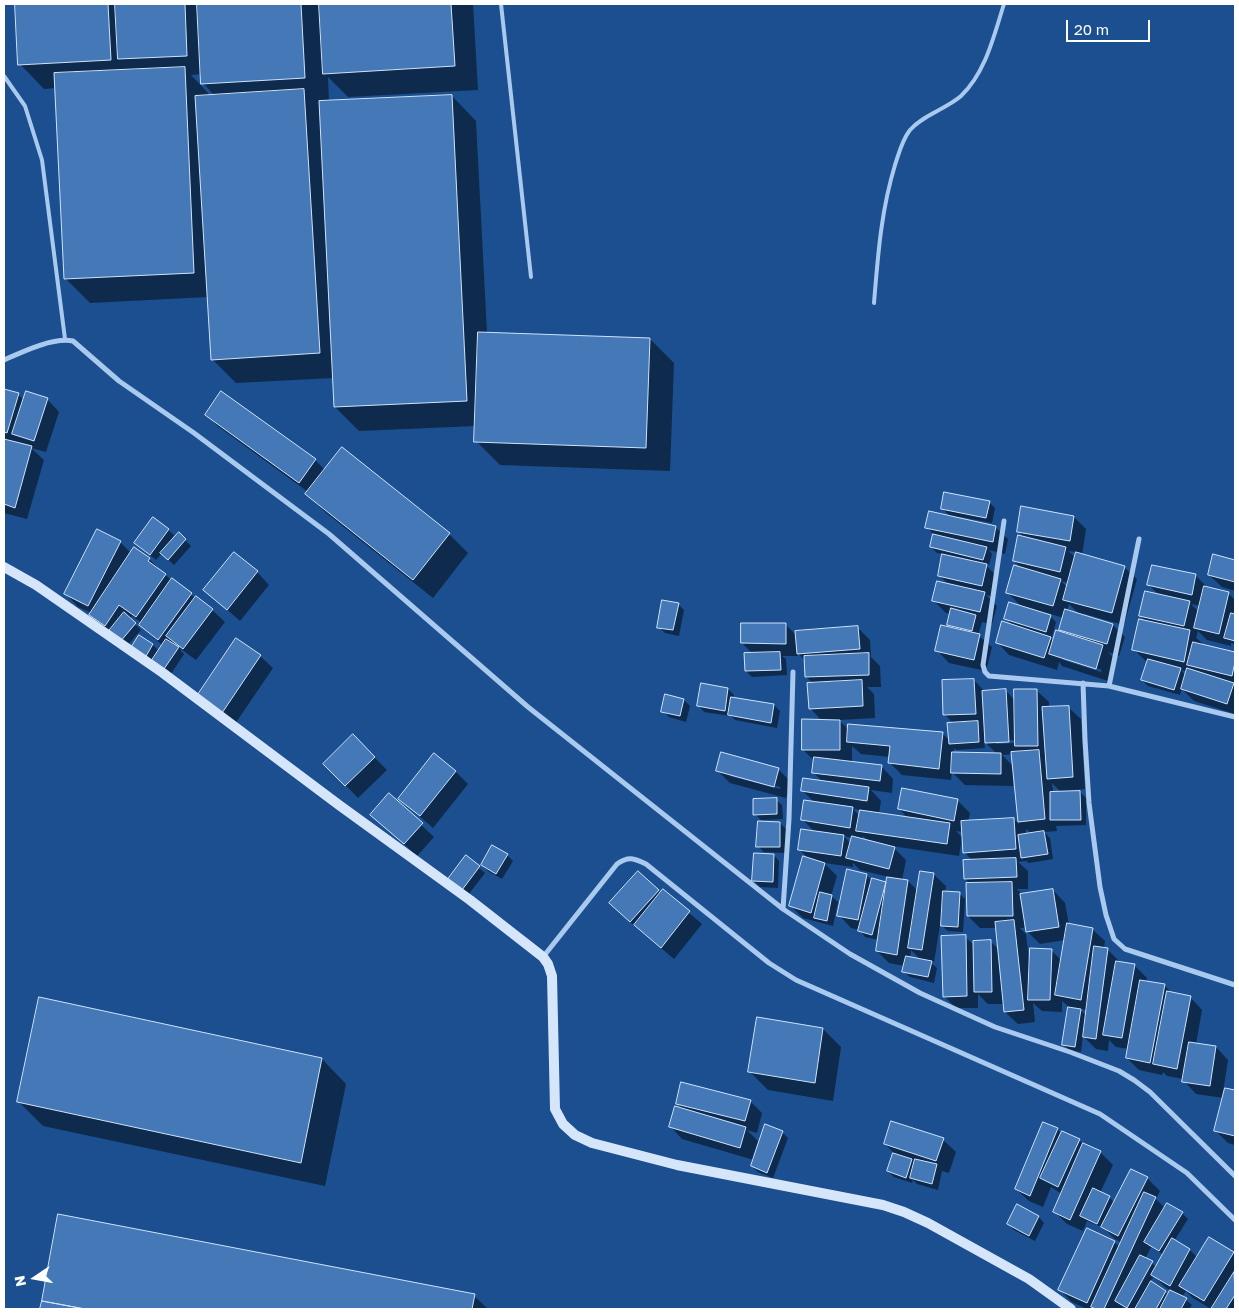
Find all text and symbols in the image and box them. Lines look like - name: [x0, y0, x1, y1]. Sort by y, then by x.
- scale bar: [1069, 10, 1153, 42]
- text: 20 m: [1074, 20, 1109, 38]
- north arrow: [10, 1253, 60, 1303]
- text: N: [10, 1274, 29, 1288]

